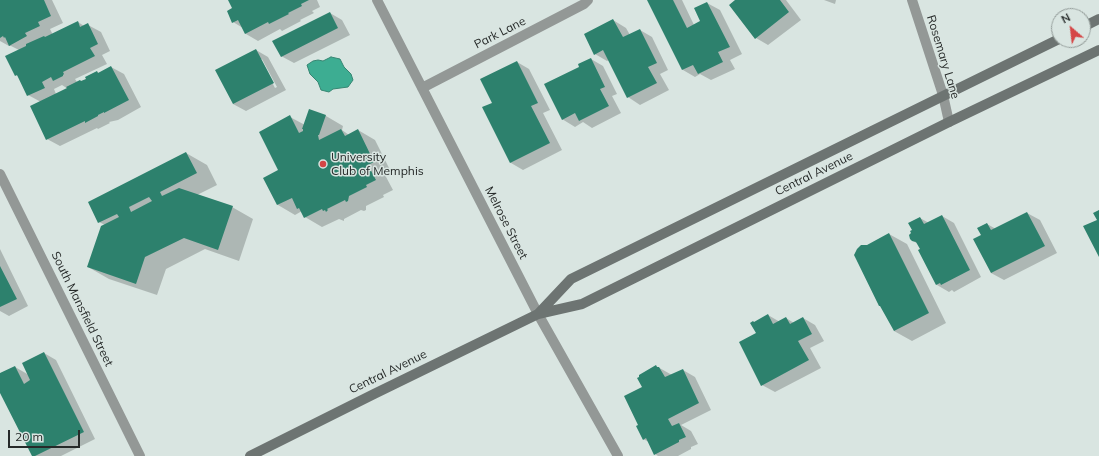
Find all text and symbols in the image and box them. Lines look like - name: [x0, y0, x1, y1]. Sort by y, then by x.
- north arrow: [1051, 8, 1091, 48]
- text: N: [1059, 10, 1073, 26]
- street label: Rosemary Lane: [923, 13, 963, 101]
- street label: Park Lane: [472, 14, 528, 52]
- street label: Central Avenue: [773, 149, 855, 199]
- place label: University Club of Memphis: [331, 150, 424, 178]
- marker: University Club of Memphis: [318, 159, 328, 169]
- street label: Melrose Street: [482, 184, 530, 262]
- street label: South Mansfield Street: [48, 249, 116, 369]
- street label: Central Avenue: [347, 347, 429, 397]
- scale bar: [10, 422, 82, 448]
- text: 20 m: [15, 429, 43, 444]

